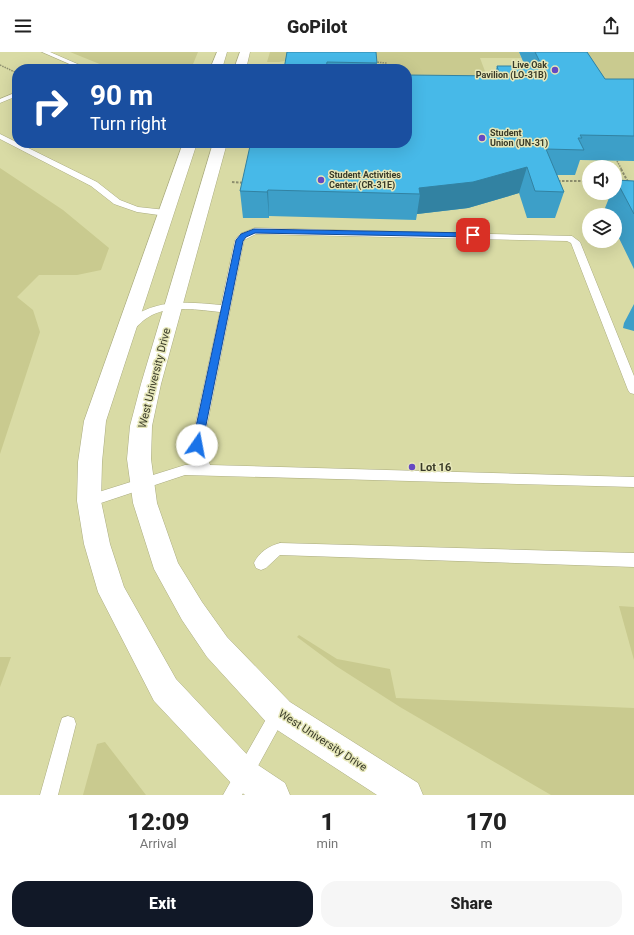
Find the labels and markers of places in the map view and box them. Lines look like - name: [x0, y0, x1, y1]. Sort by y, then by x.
- place label: Live Oak Pavilion (LO-31B): [476, 60, 547, 81]
- marker: Live Oak Pavilion (LO-31B): [550, 65, 560, 75]
- place label: Student Union (UN-31): [490, 128, 548, 149]
- marker: Student Union (UN-31): [477, 133, 487, 143]
- place label: Student Activities Center (CR-31E): [329, 170, 401, 191]
- marker: Student Activities Center (CR-31E): [316, 175, 326, 185]
- pin: [456, 218, 490, 252]
- place label: Lot 16: [420, 461, 451, 474]
- marker: Lot 16: [407, 462, 417, 472]

